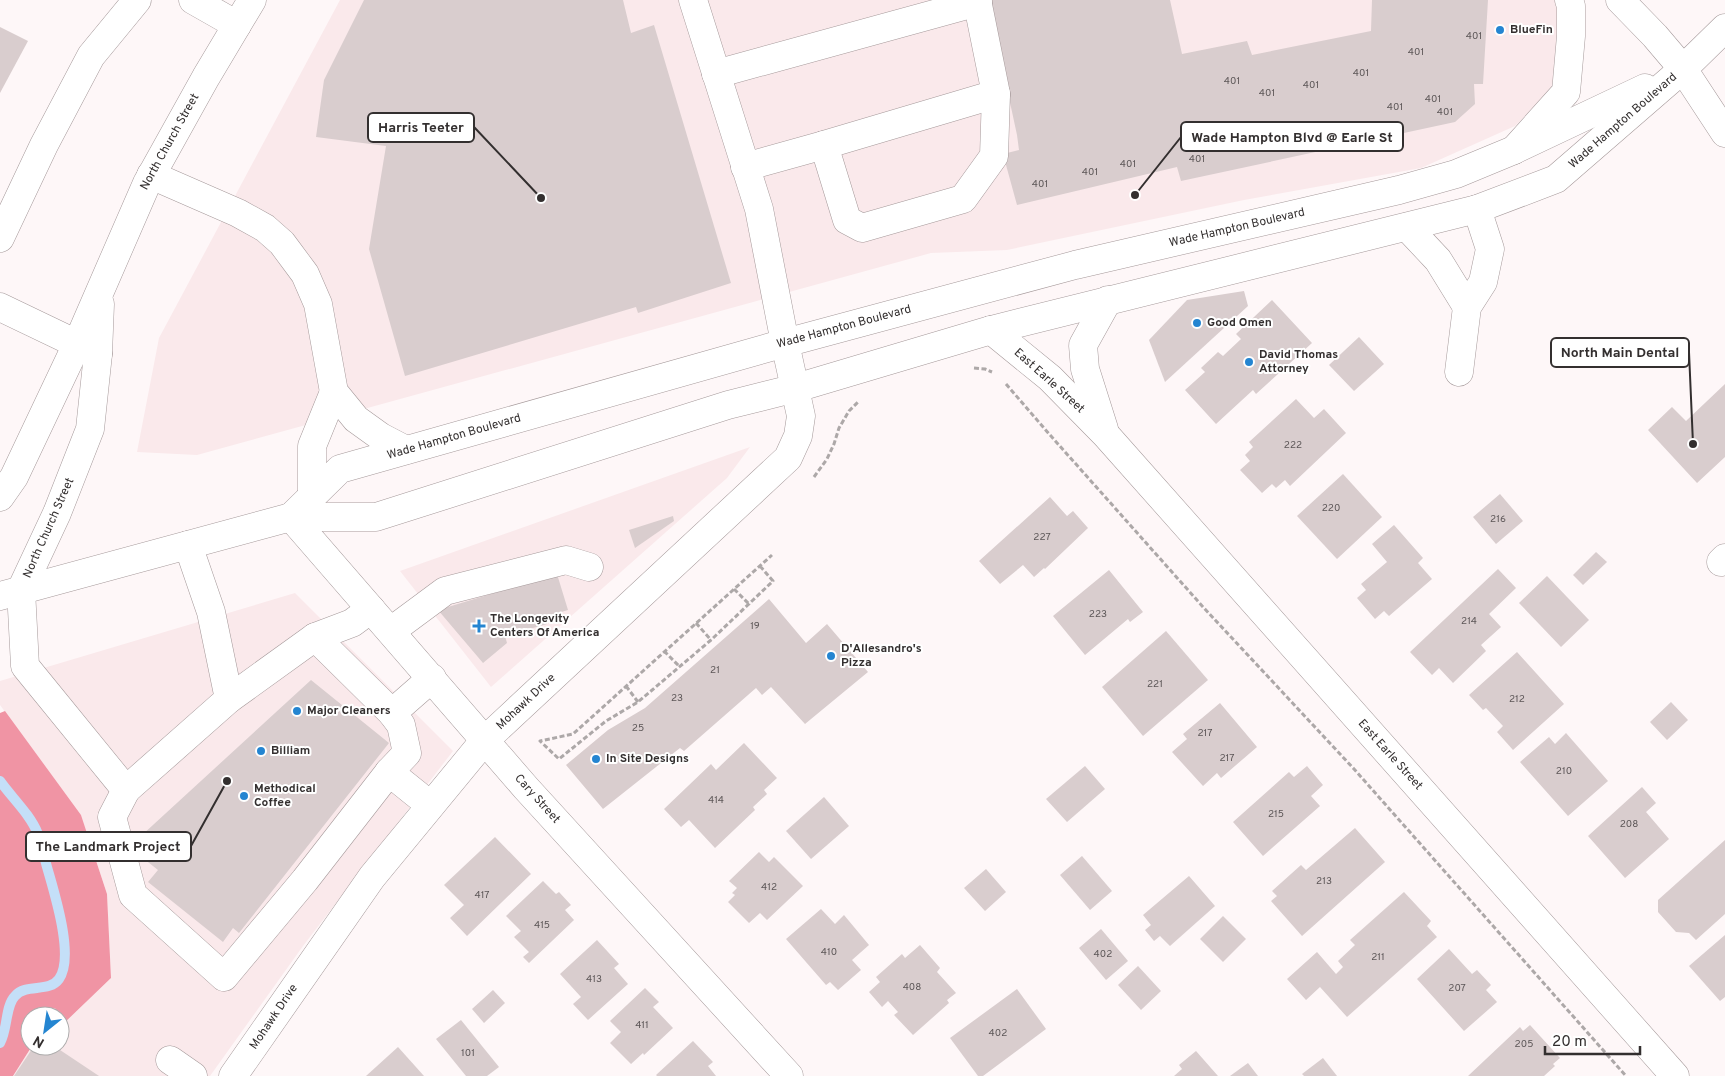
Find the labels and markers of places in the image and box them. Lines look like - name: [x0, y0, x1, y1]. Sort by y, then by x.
- place label: BlueFin: [1510, 22, 1553, 38]
- marker: BlueFin: [1494, 24, 1506, 36]
- callout: Harris Teeter: [368, 113, 474, 142]
- callout: Wade Hampton Blvd @ Earle St: [1181, 122, 1403, 151]
- place label: Good Omen: [1207, 315, 1272, 331]
- marker: Good Omen: [1191, 317, 1203, 329]
- callout: North Main Dental: [1551, 338, 1689, 367]
- place label: David Thomas Attorney: [1259, 347, 1338, 377]
- marker: David Thomas Attorney: [1243, 356, 1255, 368]
- place label: The Longevity Centers Of America: [490, 611, 599, 641]
- marker: The Longevity Centers Of America: [472, 619, 486, 633]
- place label: D'Allesandro's Pizza: [841, 641, 922, 671]
- marker: D'Allesandro's Pizza: [825, 650, 837, 662]
- place label: Major Cleaners: [307, 703, 391, 719]
- marker: Major Cleaners: [291, 705, 303, 717]
- place label: Billiam: [271, 743, 310, 759]
- marker: Billiam: [255, 745, 267, 757]
- place label: In Site Designs: [606, 751, 689, 767]
- marker: In Site Designs: [590, 753, 602, 765]
- place label: Methodical Coffee: [254, 781, 316, 811]
- marker: Methodical Coffee: [238, 790, 250, 802]
- callout: The Landmark Project: [26, 832, 191, 861]

